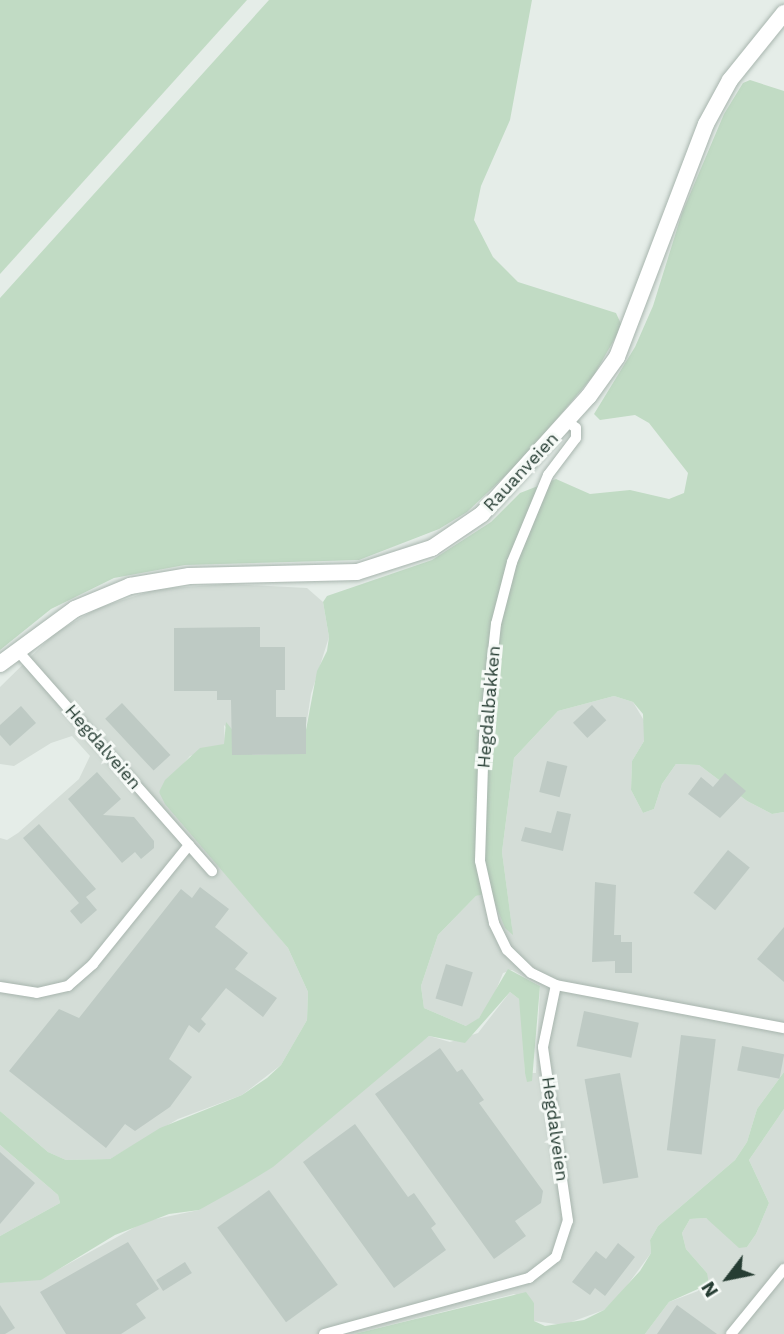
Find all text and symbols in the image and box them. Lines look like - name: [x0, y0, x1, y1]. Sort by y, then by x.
- street label: Rauanveien: [479, 428, 563, 516]
- street label: Hegdalbakken: [473, 645, 505, 769]
- street label: Hegdalveien: [60, 700, 146, 794]
- street label: Hegdalveien: [537, 1075, 573, 1183]
- north arrow: [693, 1243, 763, 1313]
- text: N: [696, 1277, 723, 1301]

